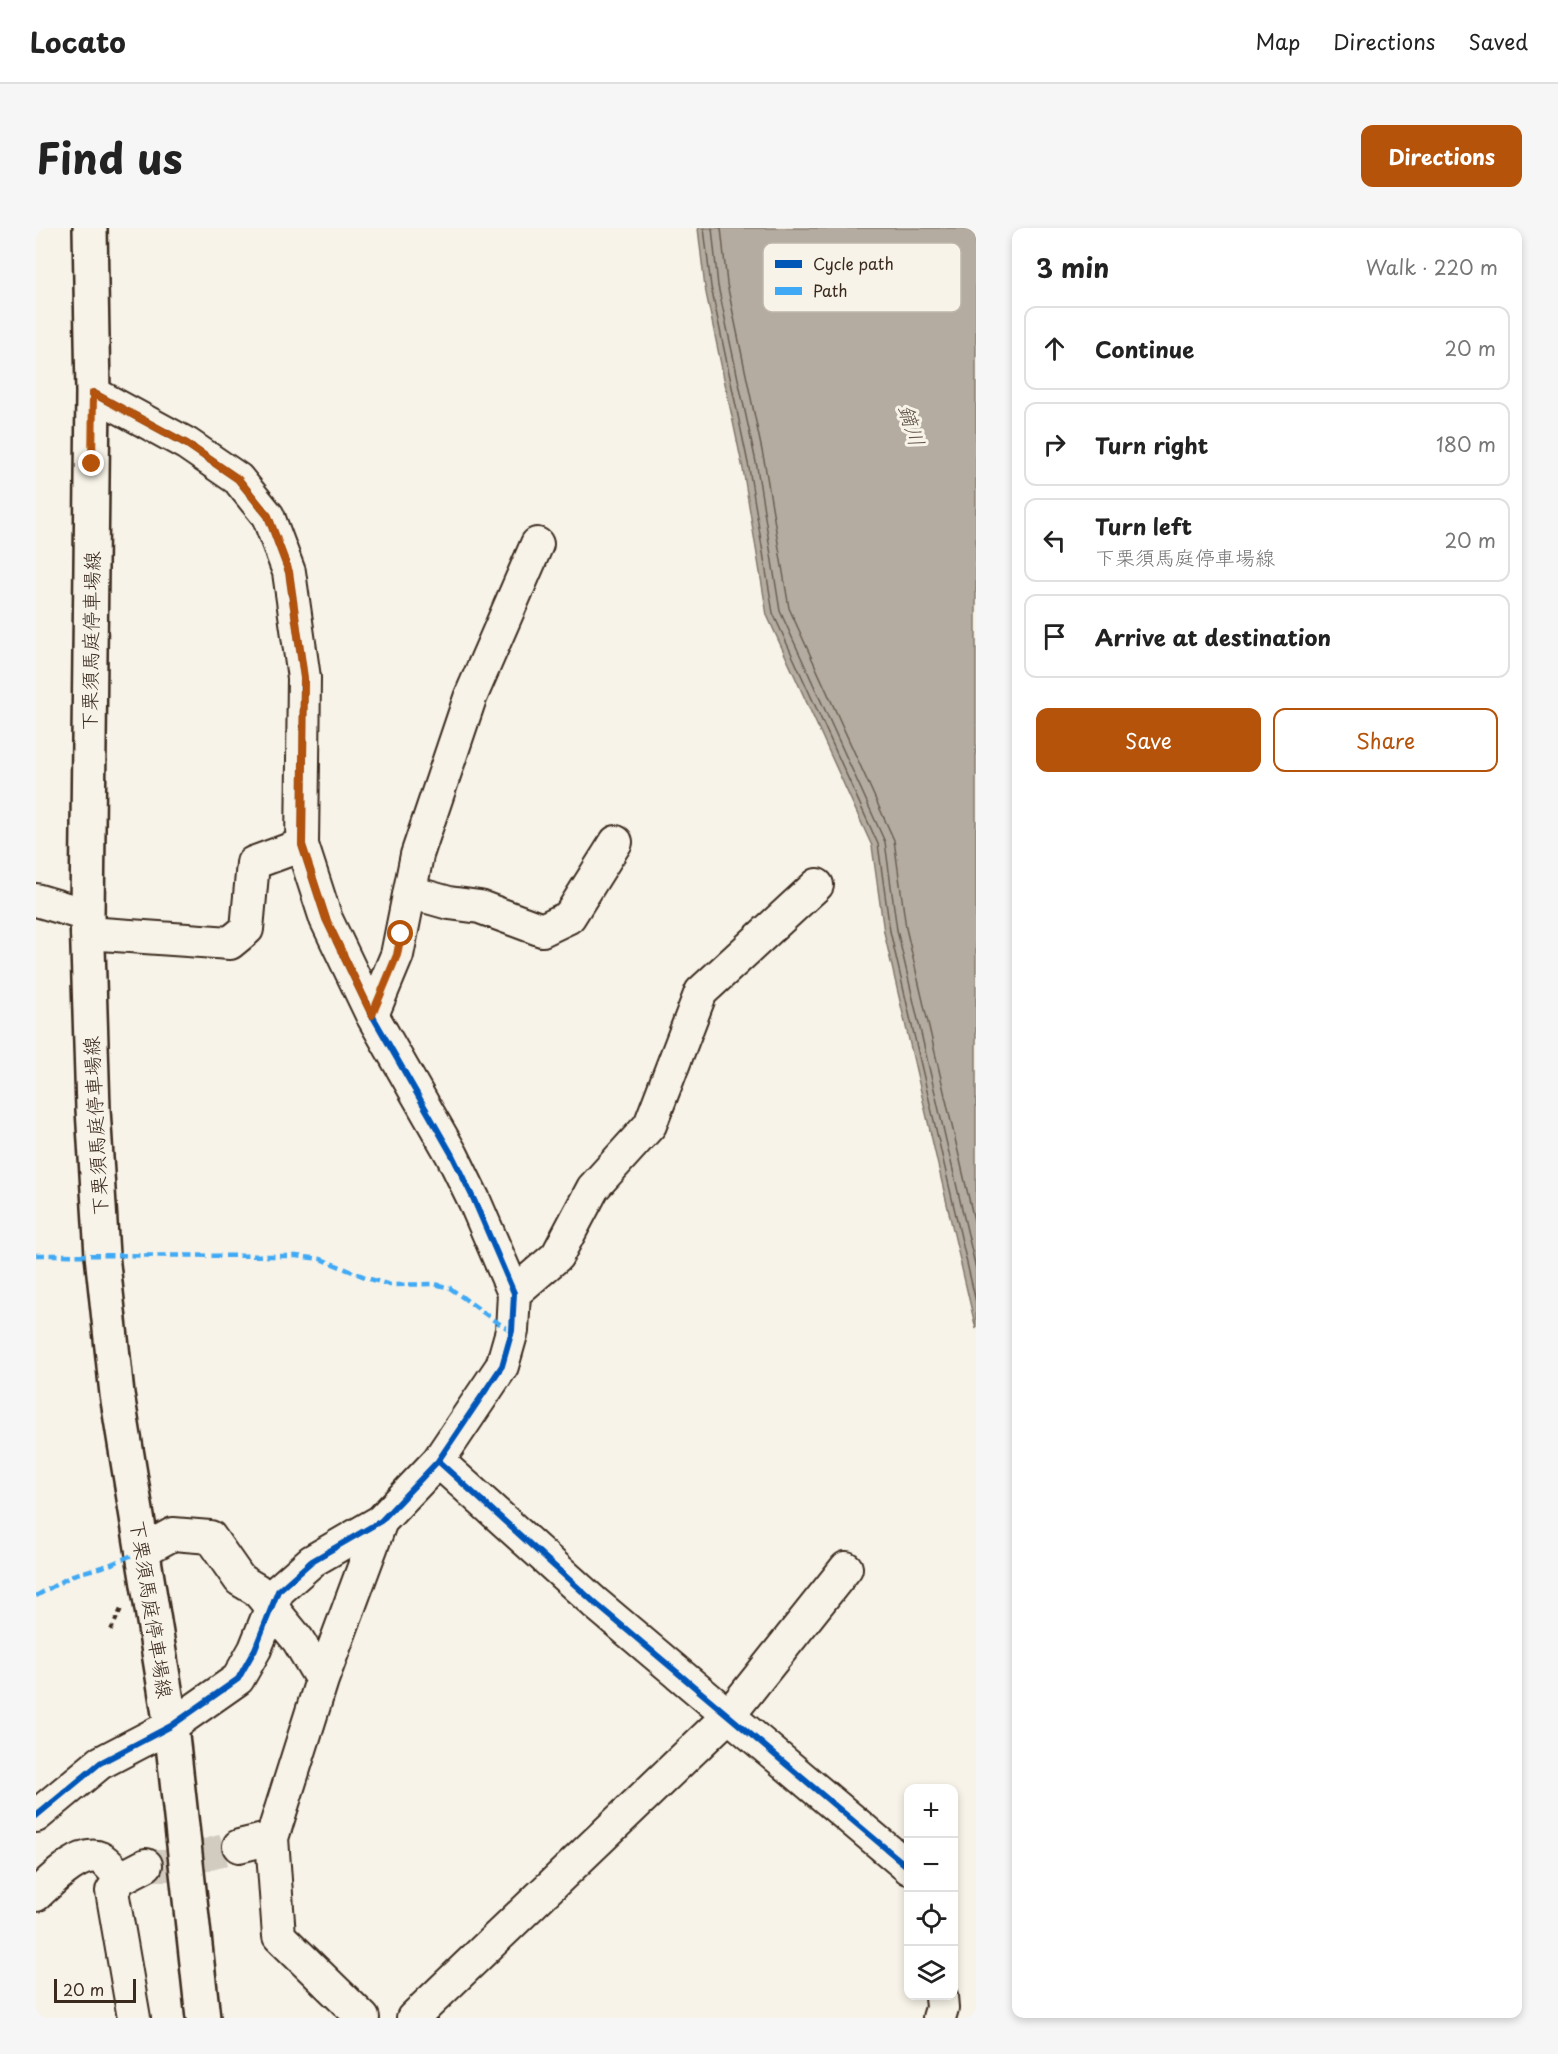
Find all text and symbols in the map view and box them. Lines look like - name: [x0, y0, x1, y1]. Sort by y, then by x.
- text: Locato: [30, 20, 126, 63]
- text: Map: [1255, 25, 1300, 57]
- text: Directions: [1333, 25, 1435, 57]
- text: Saved: [1468, 25, 1528, 57]
- text: Find us: [36, 125, 183, 188]
- button: Directions: [1361, 125, 1522, 187]
- legend: [763, 243, 961, 312]
- text: 3 min: [1036, 248, 1109, 287]
- text: Cycle path: [813, 251, 894, 275]
- text: Walk · 220 m: [1366, 252, 1498, 282]
- text: Path: [813, 278, 848, 302]
- icon: ahead: [1038, 332, 1071, 365]
- text: Continue: [1095, 332, 1194, 365]
- text: 20 m: [1444, 333, 1496, 363]
- water label: 鏑川: [892, 400, 934, 450]
- icon: right: [1038, 428, 1071, 461]
- text: Turn right: [1095, 428, 1208, 461]
- text: 180 m: [1436, 429, 1496, 459]
- route end: [78, 450, 104, 476]
- text: Turn left: [1095, 509, 1192, 542]
- icon: left: [1038, 524, 1071, 557]
- text: 20 m: [1444, 525, 1496, 555]
- text: 下栗須馬庭停車場線: [1095, 542, 1275, 572]
- street label: 下栗須馬庭停車場線: [73, 551, 107, 731]
- icon: arrive: [1038, 620, 1071, 653]
- text: Arrive at destination: [1095, 620, 1331, 653]
- button: Save: [1036, 708, 1261, 772]
- button: Share: [1273, 708, 1498, 772]
- route start: [387, 920, 413, 946]
- street label: 下栗須馬庭停車場線: [75, 1035, 115, 1217]
- street label: 下栗須馬庭停車場線: [123, 1518, 181, 1700]
- map controls: [904, 1784, 958, 2000]
- button: +: [904, 1784, 958, 1838]
- button: −: [904, 1838, 958, 1892]
- button: locate: [904, 1892, 958, 1946]
- button: layers: [904, 1946, 958, 2000]
- scale bar: [54, 1976, 136, 2004]
- text: 20 m: [63, 1977, 104, 2001]

